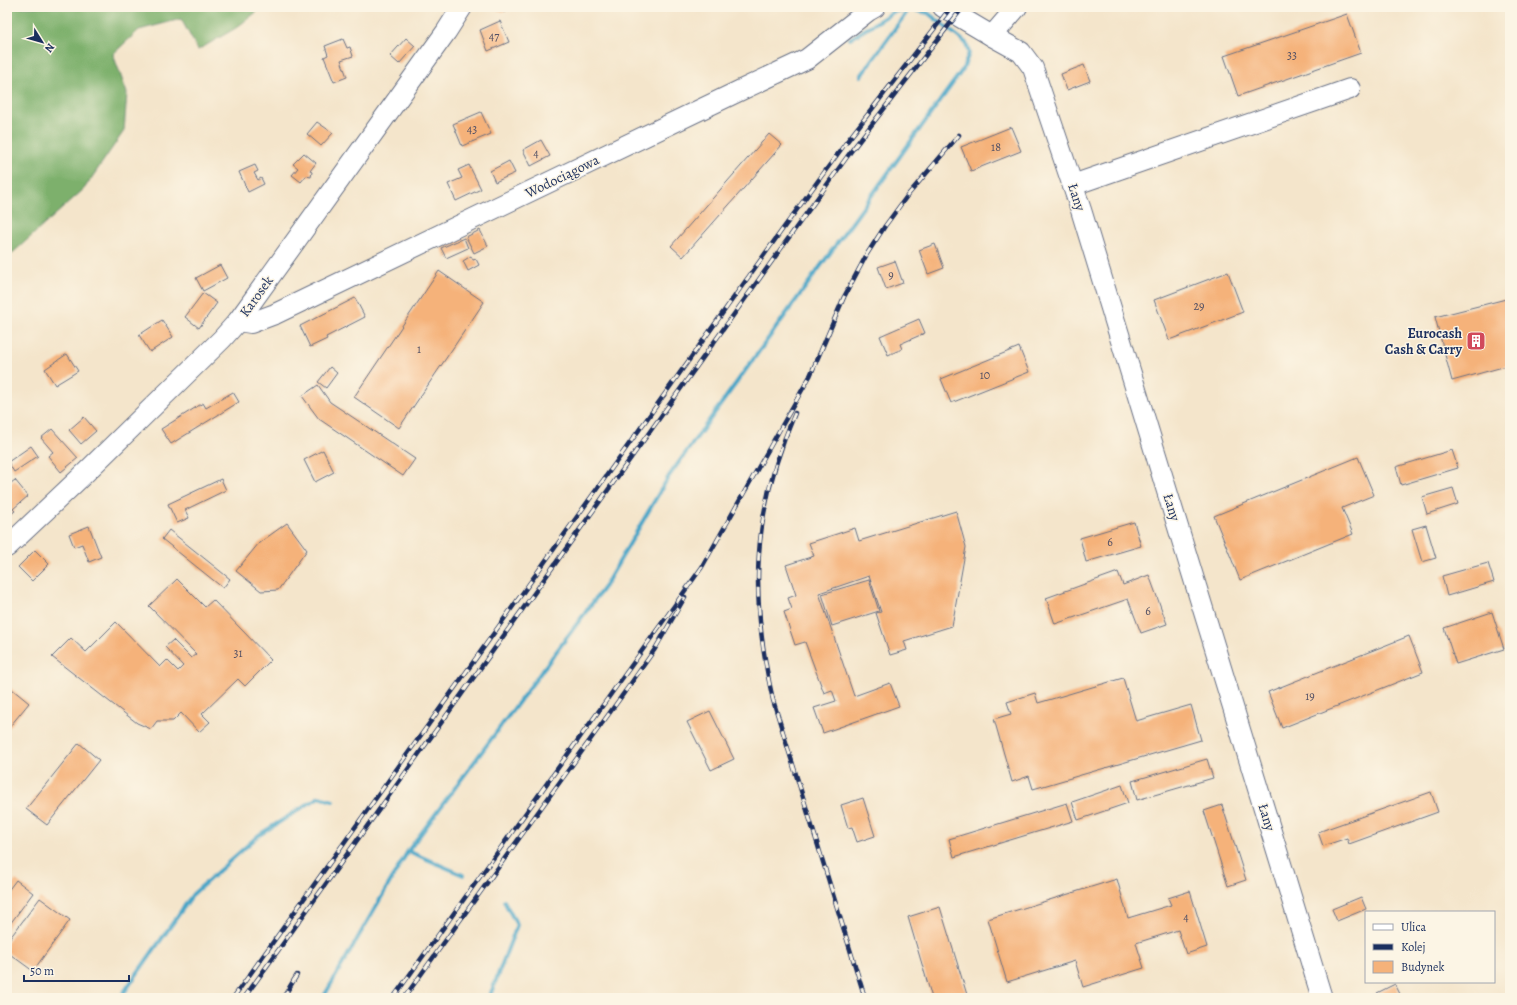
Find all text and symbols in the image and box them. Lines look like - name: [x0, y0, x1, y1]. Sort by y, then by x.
- north arrow: [22, 22, 62, 62]
- house number: 47: [489, 28, 500, 44]
- text: N: [41, 40, 58, 55]
- house number: 33: [1287, 47, 1297, 63]
- house number: 43: [467, 121, 477, 137]
- house number: 18: [991, 139, 1001, 155]
- house number: 4: [533, 145, 539, 161]
- street label: Wodociągowa: [521, 150, 603, 203]
- street label: Łany: [1063, 181, 1090, 214]
- house number: 9: [888, 267, 894, 283]
- street label: Karosek: [235, 272, 278, 321]
- house number: 29: [1193, 298, 1205, 314]
- place label: Eurocash Cash & Carry: [1385, 324, 1462, 359]
- building icon: Eurocash Cash & Carry: [1465, 330, 1487, 352]
- house number: 1: [417, 341, 421, 357]
- house number: 10: [980, 367, 990, 383]
- street label: Łany: [1158, 491, 1185, 524]
- house number: 6: [1107, 534, 1113, 550]
- house number: 6: [1145, 603, 1151, 619]
- house number: 31: [233, 645, 243, 661]
- house number: 19: [1305, 688, 1315, 704]
- street label: Łany: [1253, 801, 1280, 834]
- house number: 4: [1183, 909, 1189, 925]
- legend: [1365, 911, 1495, 983]
- text: Ulica: [1401, 919, 1426, 935]
- text: Kolej: [1401, 939, 1425, 955]
- scale bar: [24, 957, 129, 983]
- text: Budynek: [1401, 959, 1444, 975]
- text: 50 m: [30, 963, 54, 979]

